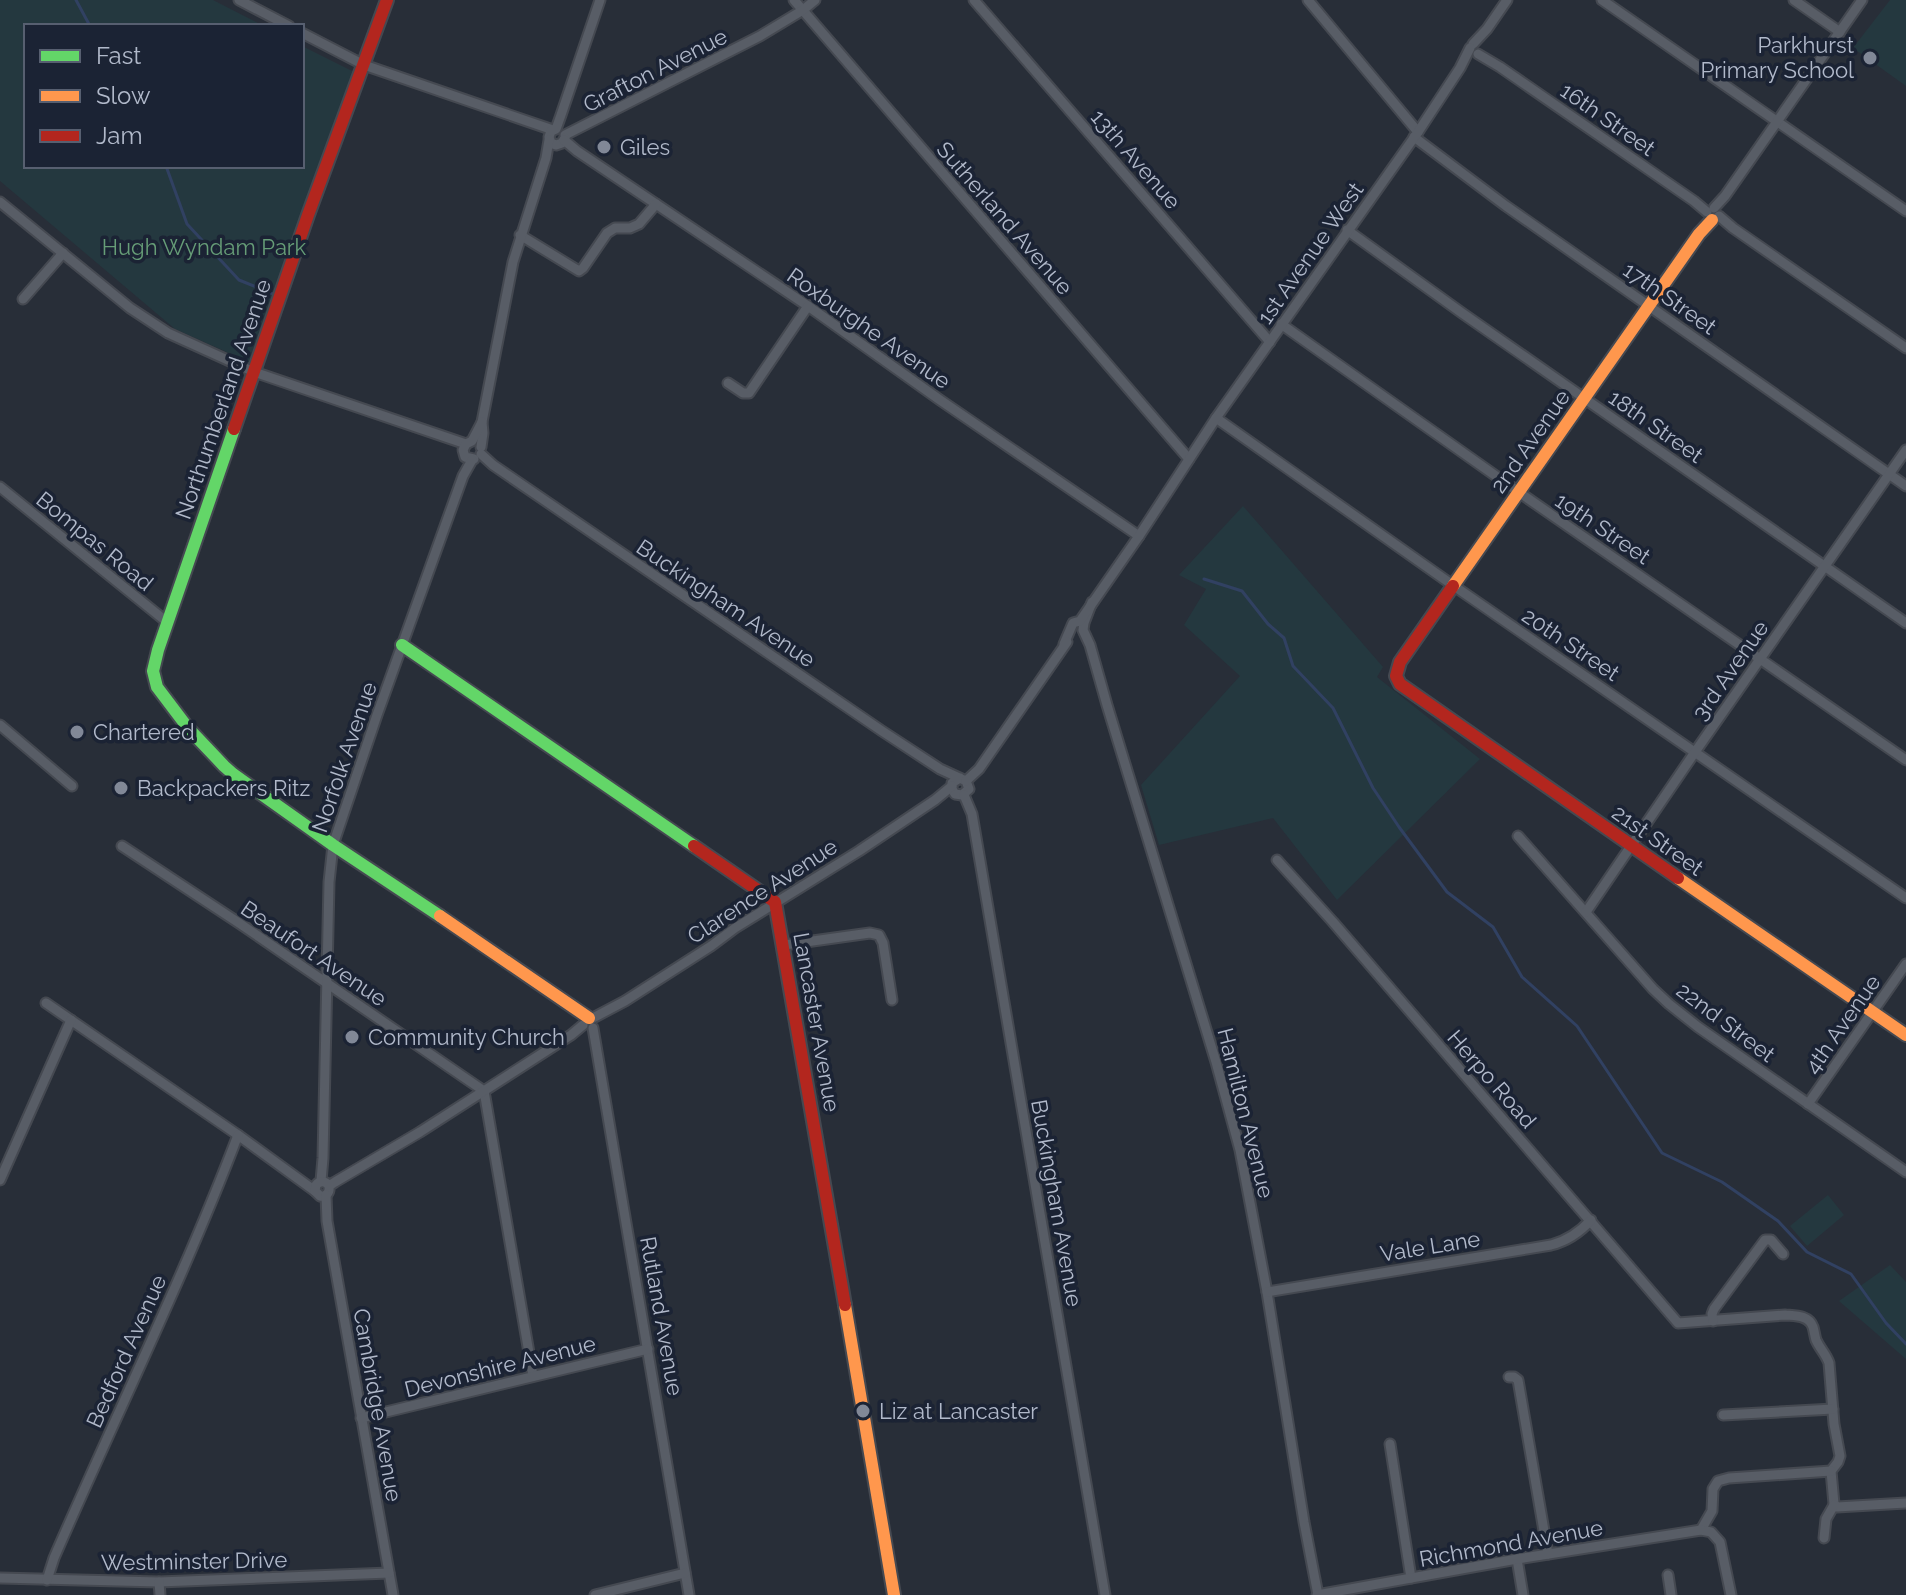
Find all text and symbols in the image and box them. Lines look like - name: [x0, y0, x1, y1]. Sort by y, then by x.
- street label: Grafton Avenue: [579, 23, 731, 117]
- legend: [24, 24, 304, 168]
- place label: Parkhurst Primary School: [1701, 32, 1855, 83]
- text: Fast: [96, 41, 141, 70]
- marker: Parkhurst Primary School: [1861, 49, 1879, 67]
- street label: 16th Street: [1556, 77, 1661, 161]
- text: Slow: [96, 81, 151, 110]
- street label: 13th Avenue: [1086, 104, 1186, 214]
- text: Jam: [96, 121, 142, 150]
- place label: Giles: [620, 134, 670, 160]
- street label: Sutherland Avenue: [932, 136, 1078, 300]
- marker: Giles: [595, 138, 613, 156]
- street label: 1st Avenue West: [1252, 177, 1369, 329]
- park label: Hugh Wyndam Park: [102, 234, 307, 260]
- street label: 17th Street: [1618, 256, 1722, 340]
- street label: Roxburghe Avenue: [782, 262, 956, 394]
- street label: Northumberland Avenue: [170, 276, 276, 522]
- street label: 2nd Avenue: [1485, 384, 1575, 498]
- street label: 18th Street: [1604, 384, 1709, 468]
- street label: Bompas Road: [31, 486, 159, 596]
- street label: 19th Street: [1551, 487, 1656, 570]
- street label: Buckingham Avenue: [632, 534, 820, 672]
- street label: 20th Street: [1517, 602, 1625, 686]
- street label: 3rd Avenue: [1686, 615, 1774, 725]
- street label: Norfolk Avenue: [306, 678, 382, 836]
- place label: Chartered: [93, 719, 195, 745]
- marker: Chartered: [68, 723, 86, 741]
- place label: Backpackers Ritz: [137, 775, 310, 801]
- marker: Backpackers Ritz: [112, 779, 130, 797]
- street label: 21st Street: [1607, 799, 1709, 881]
- street label: Clarence Avenue: [682, 833, 842, 949]
- street label: Beaufort Avenue: [236, 895, 392, 1011]
- street label: Lancaster Avenue: [788, 930, 846, 1114]
- street label: 4th Avenue: [1799, 970, 1885, 1078]
- street label: 22nd Street: [1672, 977, 1781, 1068]
- place label: Community Church: [368, 1024, 565, 1050]
- street label: Hamilton Avenue: [1212, 1025, 1280, 1201]
- street label: Herpo Road: [1442, 1025, 1542, 1133]
- marker: Community Church: [343, 1028, 361, 1046]
- street label: Buckingham Avenue: [1026, 1097, 1088, 1309]
- street label: Vale Lane: [1378, 1225, 1482, 1267]
- street label: Rutland Avenue: [635, 1234, 689, 1398]
- street label: Bedford Avenue: [81, 1271, 171, 1431]
- street label: Cambridge Avenue: [348, 1306, 408, 1504]
- street label: Devonshire Avenue: [402, 1330, 598, 1402]
- place label: Liz at Lancaster: [879, 1398, 1038, 1424]
- marker: Liz at Lancaster: [854, 1402, 872, 1420]
- street label: Richmond Avenue: [1417, 1514, 1605, 1572]
- street label: Westminster Drive: [101, 1546, 287, 1576]

